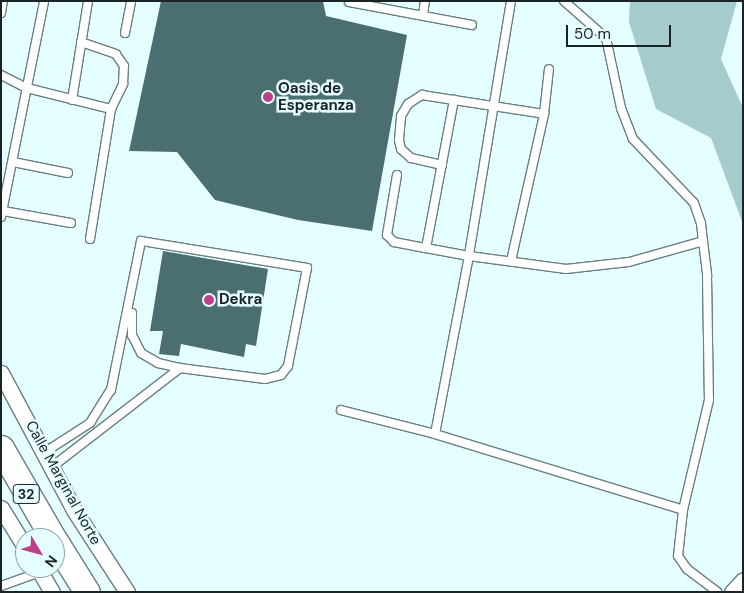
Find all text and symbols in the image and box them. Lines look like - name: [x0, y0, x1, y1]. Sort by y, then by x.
- scale bar: [569, 15, 674, 47]
- text: 50 m: [574, 24, 611, 44]
- place label: Oasis de Esperanza: [278, 79, 354, 114]
- marker: Oasis de Esperanza: [262, 91, 274, 103]
- place label: Dekra: [219, 291, 262, 309]
- marker: Dekra: [203, 294, 215, 306]
- street label: Calle Marginal Norte: [21, 418, 105, 548]
- road number: 32: [12, 482, 40, 506]
- north arrow: [15, 528, 65, 578]
- text: N: [41, 552, 61, 571]

